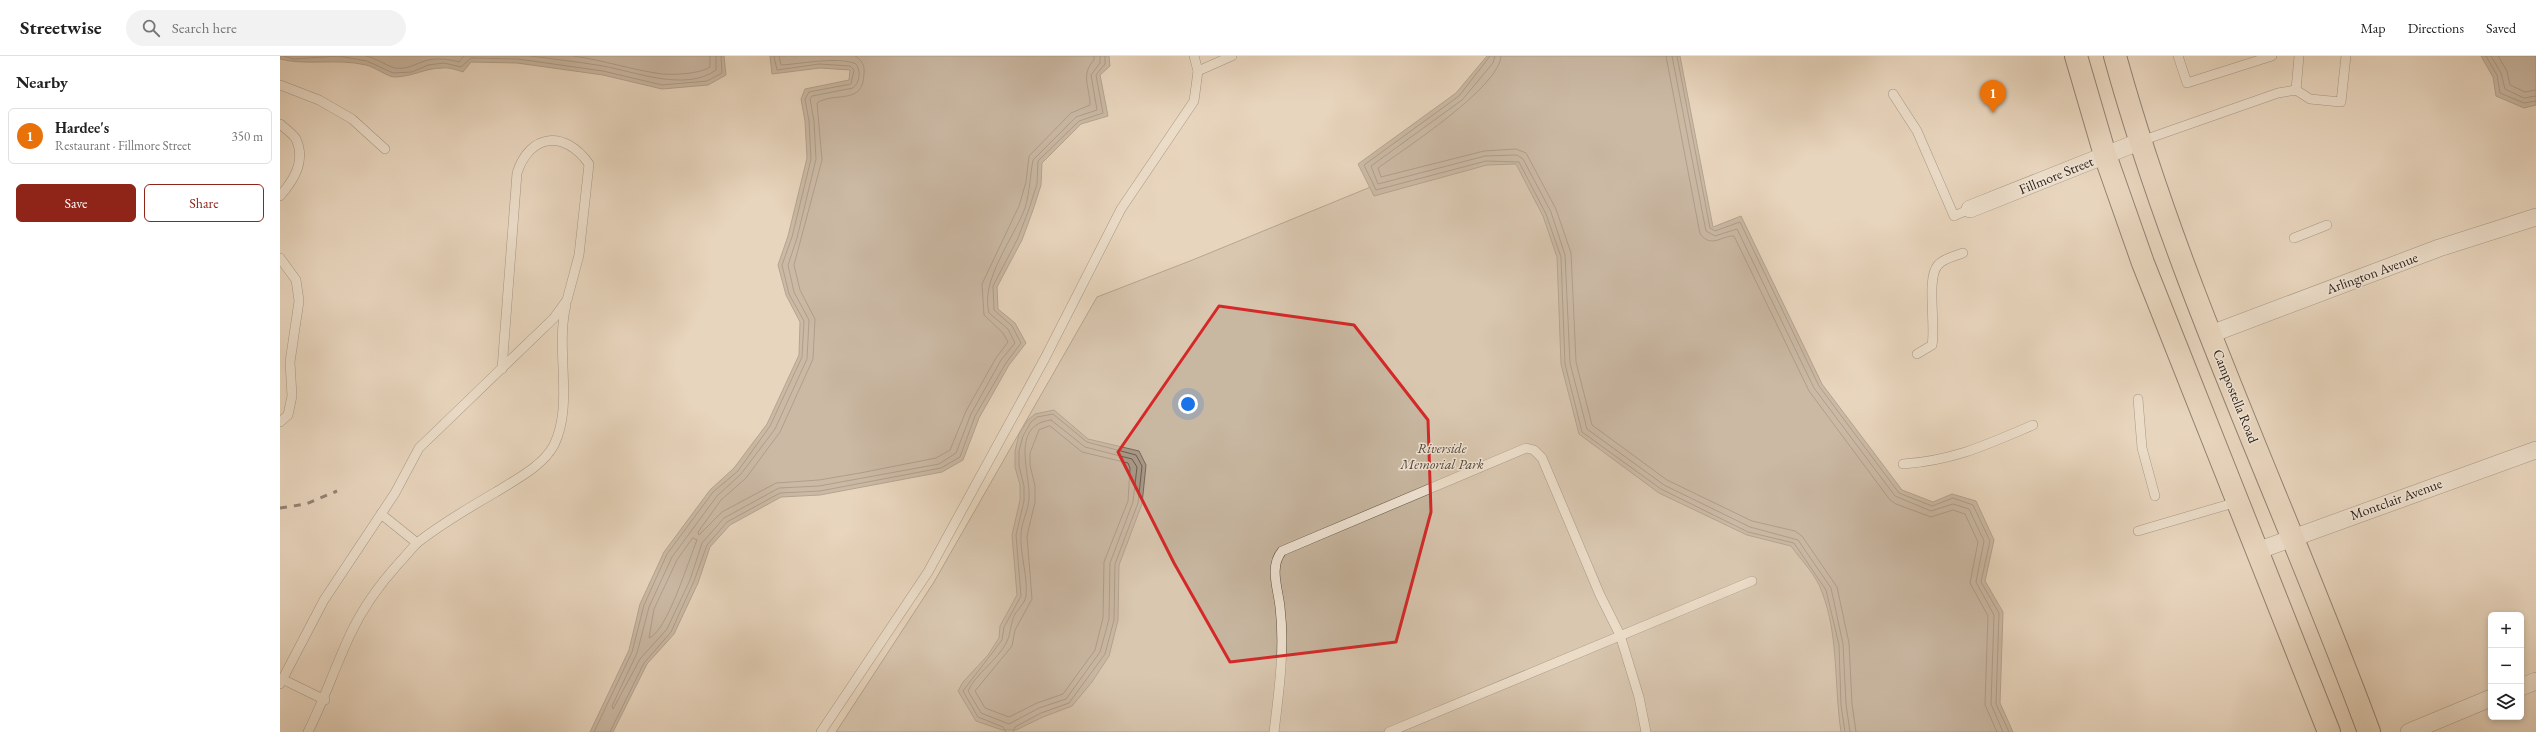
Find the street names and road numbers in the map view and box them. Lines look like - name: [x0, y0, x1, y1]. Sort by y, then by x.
- street label: Fillmore Street: [2016, 152, 2096, 198]
- street label: Arlington Avenue: [2323, 248, 2421, 298]
- street label: Campostella Road: [2209, 347, 2263, 446]
- street label: Montclair Avenue: [2347, 474, 2445, 524]

